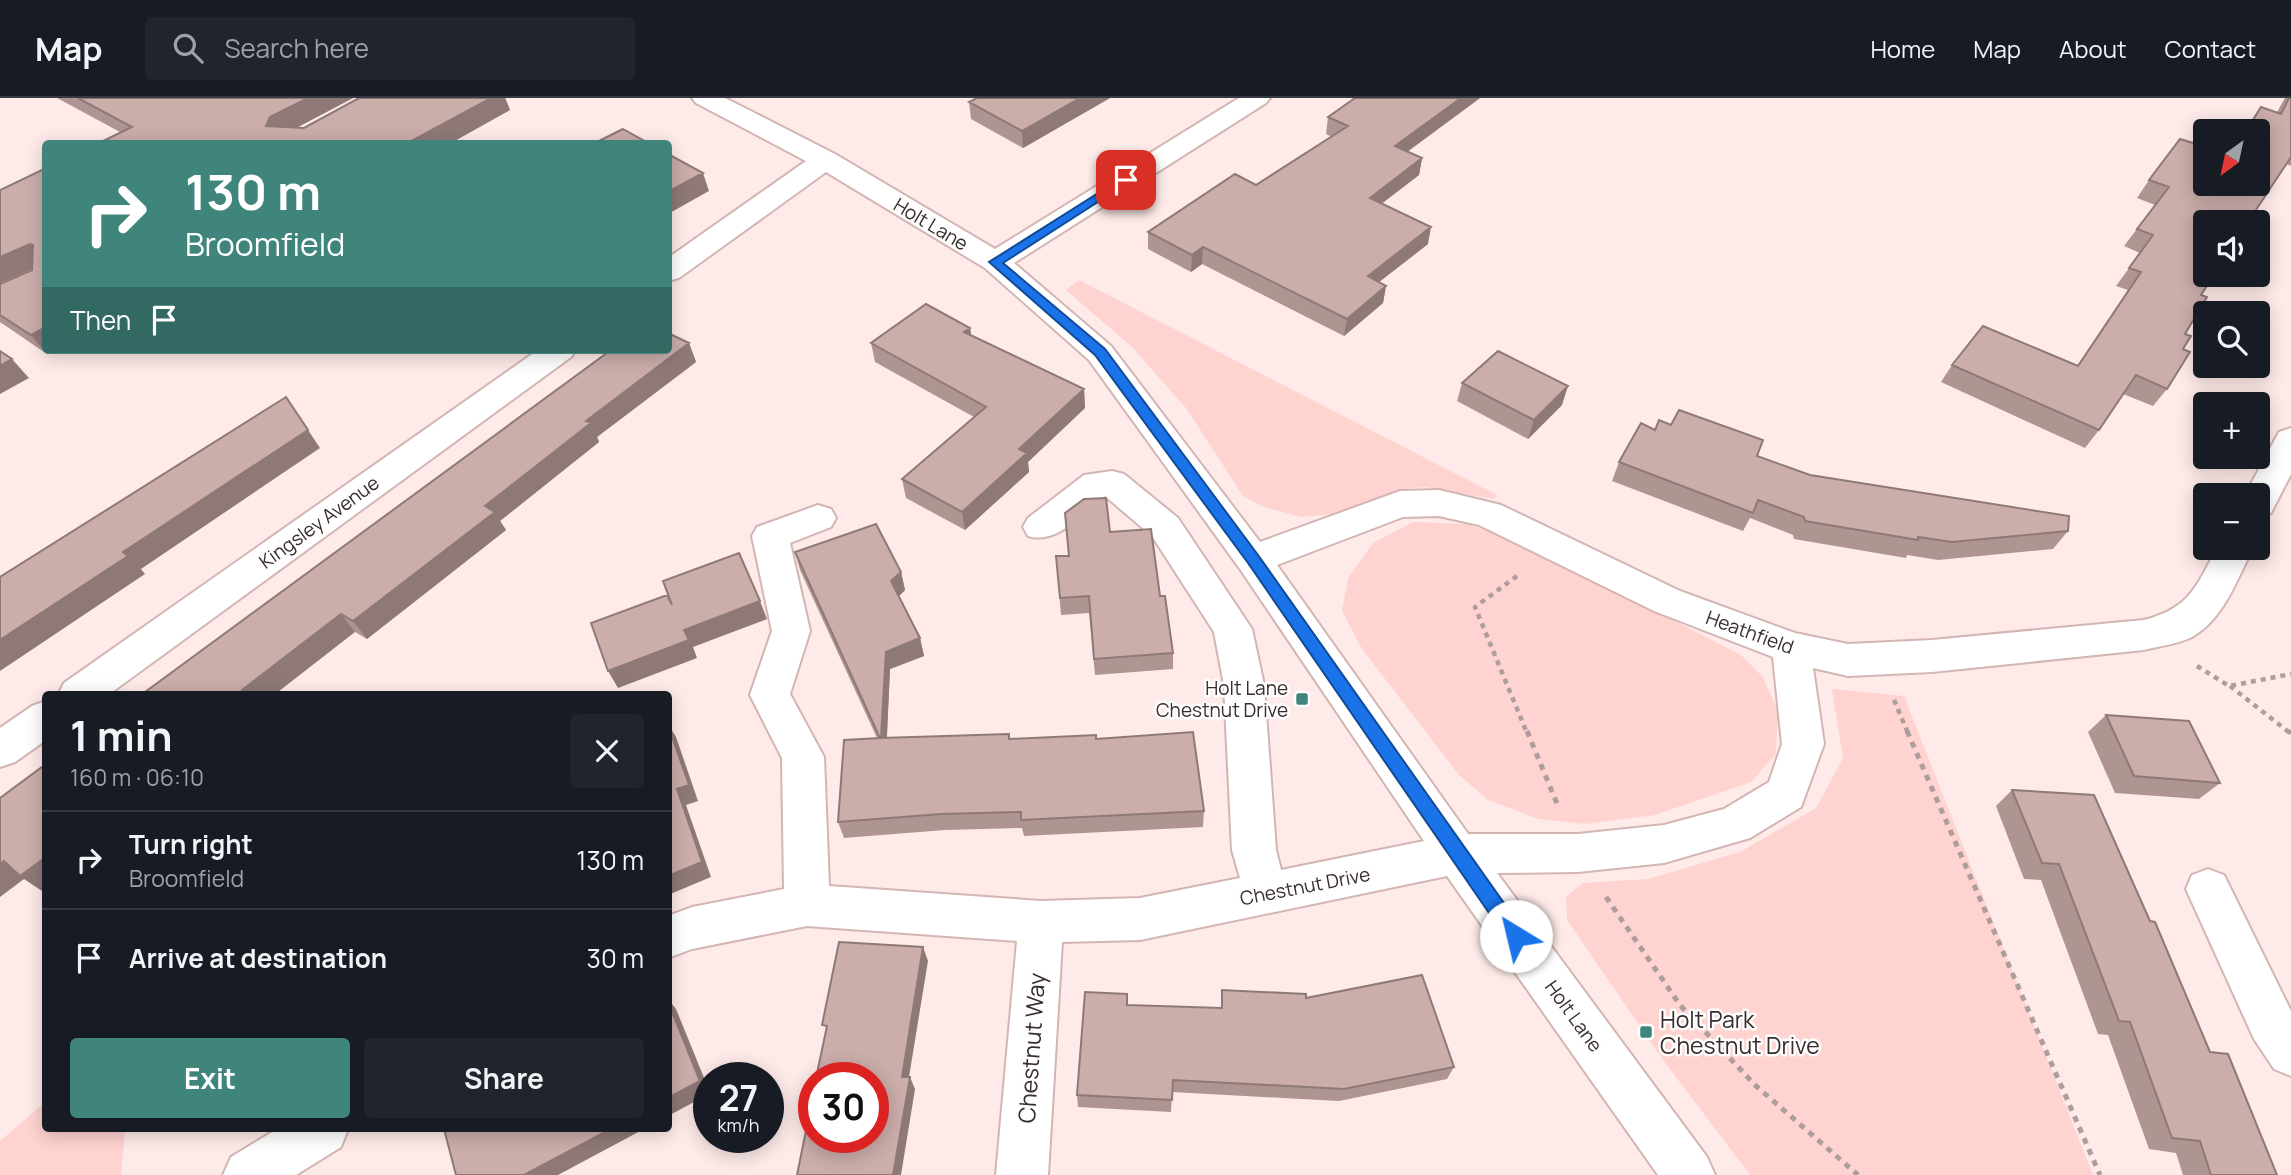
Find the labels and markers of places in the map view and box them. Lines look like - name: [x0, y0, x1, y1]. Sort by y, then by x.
- pin: [1096, 150, 1156, 210]
- place label: Holt Lane Chestnut Drive: [1156, 675, 1288, 723]
- marker: Holt Lane Chestnut Drive: [1294, 691, 1310, 707]
- place label: Holt Park Chestnut Drive: [1660, 1003, 1820, 1061]
- marker: Holt Park Chestnut Drive: [1638, 1024, 1654, 1040]

